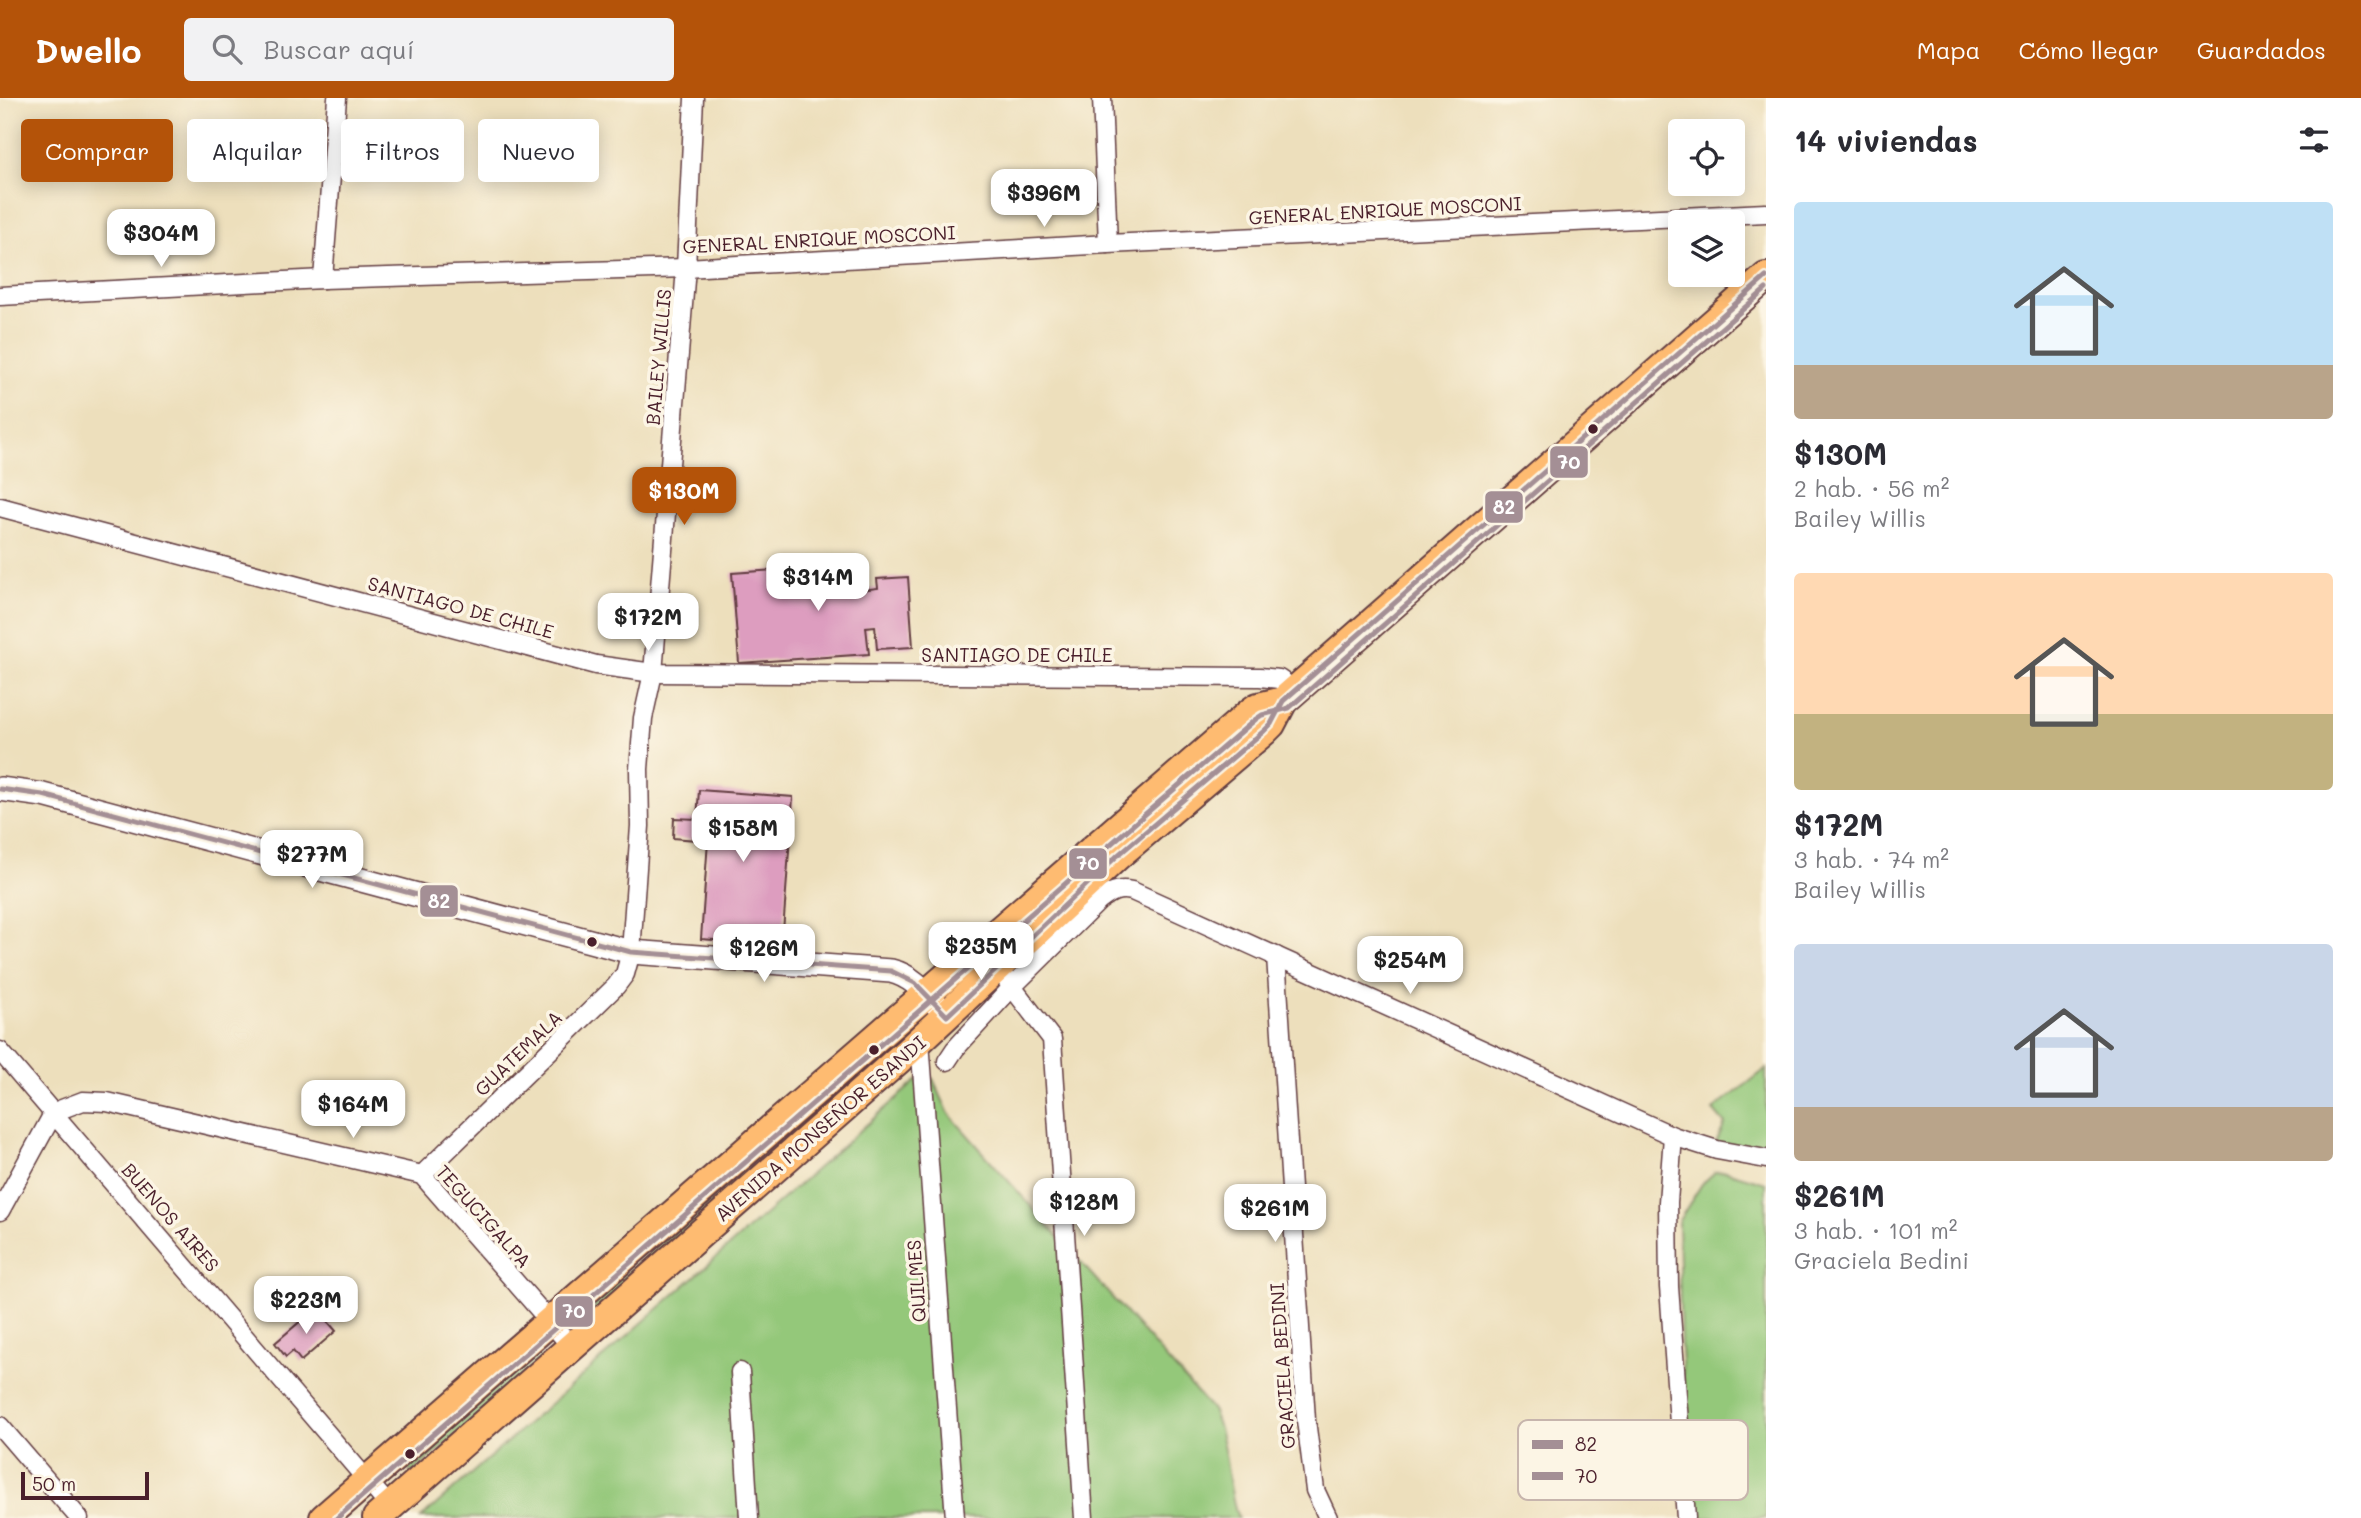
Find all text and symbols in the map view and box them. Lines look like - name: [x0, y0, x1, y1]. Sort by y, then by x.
- search box: [184, 18, 674, 81]
- text: Dwello: [35, 28, 142, 71]
- icon: search: [208, 30, 246, 68]
- text: Buscar aquí: [264, 32, 415, 66]
- text: Mapa: [1917, 34, 1981, 65]
- text: Cómo llegar: [2019, 34, 2159, 65]
- text: Guardados: [2197, 34, 2326, 65]
- chip: Comprar: [21, 119, 173, 182]
- chip: Alquilar: [187, 119, 327, 182]
- chip: Filtros: [341, 119, 464, 182]
- chip: Nuevo: [478, 119, 599, 182]
- map controls: [1668, 119, 1745, 287]
- button: locate: [1668, 119, 1745, 196]
- text: 14 viviendas: [1794, 120, 1978, 160]
- icon: filters: [2295, 121, 2333, 159]
- pin: $396M: [995, 170, 1093, 229]
- text: $396M: [1007, 177, 1081, 207]
- street label: GENERAL ENRIQUE MOSCONI: [1248, 190, 1522, 230]
- pin: $304M: [112, 209, 210, 269]
- button: layers: [1668, 210, 1745, 287]
- text: $304M: [123, 217, 199, 247]
- street label: GENERAL ENRIQUE MOSCONI: [682, 219, 956, 259]
- icon: home: [2001, 248, 2127, 374]
- street label: BAILEY WILLIS: [640, 288, 676, 426]
- unlabelled marker: [1586, 422, 1600, 436]
- text: $130M: [1794, 433, 1887, 473]
- line badge: 70: [1549, 445, 1589, 479]
- text: 70: [1558, 449, 1580, 474]
- pin: $130M: [635, 468, 733, 527]
- text: 2 hab. · 56 m²: [1794, 473, 1949, 503]
- text: $130M: [648, 475, 720, 505]
- line badge: 82: [1484, 490, 1524, 524]
- text: 82: [1493, 494, 1515, 519]
- text: Bailey Willis: [1794, 503, 1926, 533]
- pin: $314M: [769, 554, 867, 613]
- text: $314M: [782, 561, 854, 591]
- street label: SANTIAGO DE CHILE: [365, 570, 557, 644]
- pin: $172M: [599, 594, 697, 653]
- text: $172M: [614, 601, 682, 631]
- icon: home: [2001, 619, 2127, 745]
- street label: SANTIAGO DE CHILE: [921, 642, 1113, 667]
- pin: $158M: [694, 804, 792, 864]
- text: $172M: [1794, 804, 1884, 844]
- text: $158M: [708, 812, 778, 842]
- pin: $277M: [263, 830, 361, 890]
- text: $277M: [276, 838, 348, 868]
- text: 3 hab. · 74 m²: [1794, 844, 1949, 874]
- line badge: 70: [1068, 847, 1108, 880]
- text: 70: [1077, 850, 1099, 875]
- text: Bailey Willis: [1794, 874, 1926, 904]
- line badge: 82: [419, 884, 459, 918]
- text: 82: [428, 888, 450, 913]
- pin: $235M: [932, 922, 1030, 982]
- pin: $126M: [715, 924, 813, 984]
- text: $235M: [945, 930, 1017, 960]
- text: $126M: [729, 932, 799, 962]
- unlabelled marker: [585, 935, 599, 949]
- pin: $254M: [1361, 936, 1459, 996]
- text: $254M: [1373, 944, 1447, 974]
- icon: home: [2001, 990, 2127, 1116]
- street label: GUATEMALA: [469, 1005, 567, 1101]
- street label: AVENIDA MONSEÑOR ESANDI: [709, 1030, 931, 1226]
- unlabelled marker: [867, 1043, 881, 1057]
- pin: $164M: [304, 1080, 402, 1140]
- text: $164M: [317, 1088, 389, 1118]
- street label: BUENOS AIRES: [117, 1157, 225, 1277]
- street label: TEGUCIGALPA: [431, 1159, 537, 1273]
- text: $261M: [1794, 1175, 1885, 1215]
- pin: $128M: [1035, 1178, 1133, 1238]
- pin: $261M: [1226, 1184, 1324, 1244]
- text: $128M: [1049, 1186, 1119, 1216]
- text: $261M: [1240, 1192, 1310, 1222]
- text: 3 hab. · 101 m²: [1794, 1215, 1957, 1245]
- street label: QUILMES: [901, 1239, 931, 1323]
- text: Graciela Bedini: [1794, 1245, 1969, 1275]
- pin: $223M: [257, 1276, 355, 1336]
- street label: GRACIELA BEDINI: [1264, 1282, 1300, 1450]
- text: $223M: [270, 1284, 342, 1314]
- line badge: 70: [554, 1295, 594, 1328]
- text: 70: [563, 1298, 585, 1323]
- legend: [1518, 1420, 1748, 1500]
- text: 82: [1575, 1431, 1597, 1456]
- unlabelled marker: [403, 1447, 417, 1461]
- text: 70: [1575, 1463, 1598, 1488]
- scale bar: [21, 1469, 149, 1501]
- text: 50 m: [32, 1471, 76, 1496]

